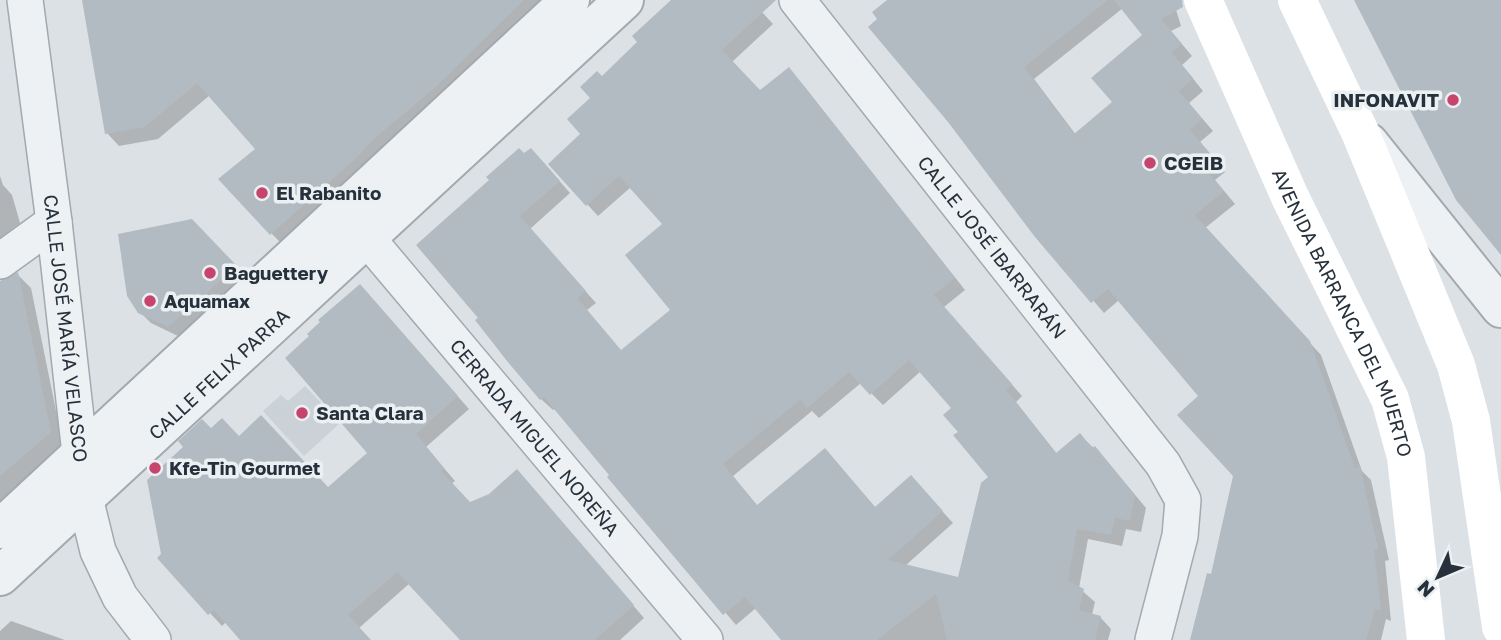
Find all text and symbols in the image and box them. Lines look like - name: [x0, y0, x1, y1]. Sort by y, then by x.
- place label: INFONAVIT: [1333, 88, 1439, 111]
- marker: INFONAVIT: [1445, 92, 1461, 108]
- street label: CALLE JOSÉ IBARRARÁN: [913, 151, 1072, 343]
- place label: CGEIB: [1164, 151, 1223, 174]
- marker: CGEIB: [1142, 155, 1158, 171]
- street label: AVENIDA BARRANCA DEL MUERTO: [1268, 165, 1417, 459]
- place label: El Rabanito: [276, 181, 381, 204]
- marker: El Rabanito: [254, 185, 270, 201]
- street label: CALLE JOSÉ MARÍA VELASCO: [40, 193, 93, 464]
- place label: Baguettery: [224, 261, 329, 284]
- marker: Baguettery: [202, 265, 218, 281]
- place label: Aquamax: [164, 289, 250, 312]
- marker: Aquamax: [142, 293, 158, 309]
- street label: CALLE FELIX PARRA: [144, 303, 294, 444]
- street label: CERRADA MIGUEL NOREÑA: [446, 334, 625, 541]
- place label: Santa Clara: [316, 401, 424, 424]
- marker: Santa Clara: [294, 405, 310, 421]
- place label: Kfe-Tin Gourmet: [169, 456, 321, 479]
- marker: Kfe-Tin Gourmet: [147, 460, 163, 476]
- north arrow: [1403, 542, 1473, 612]
- text: N: [1412, 576, 1439, 602]

